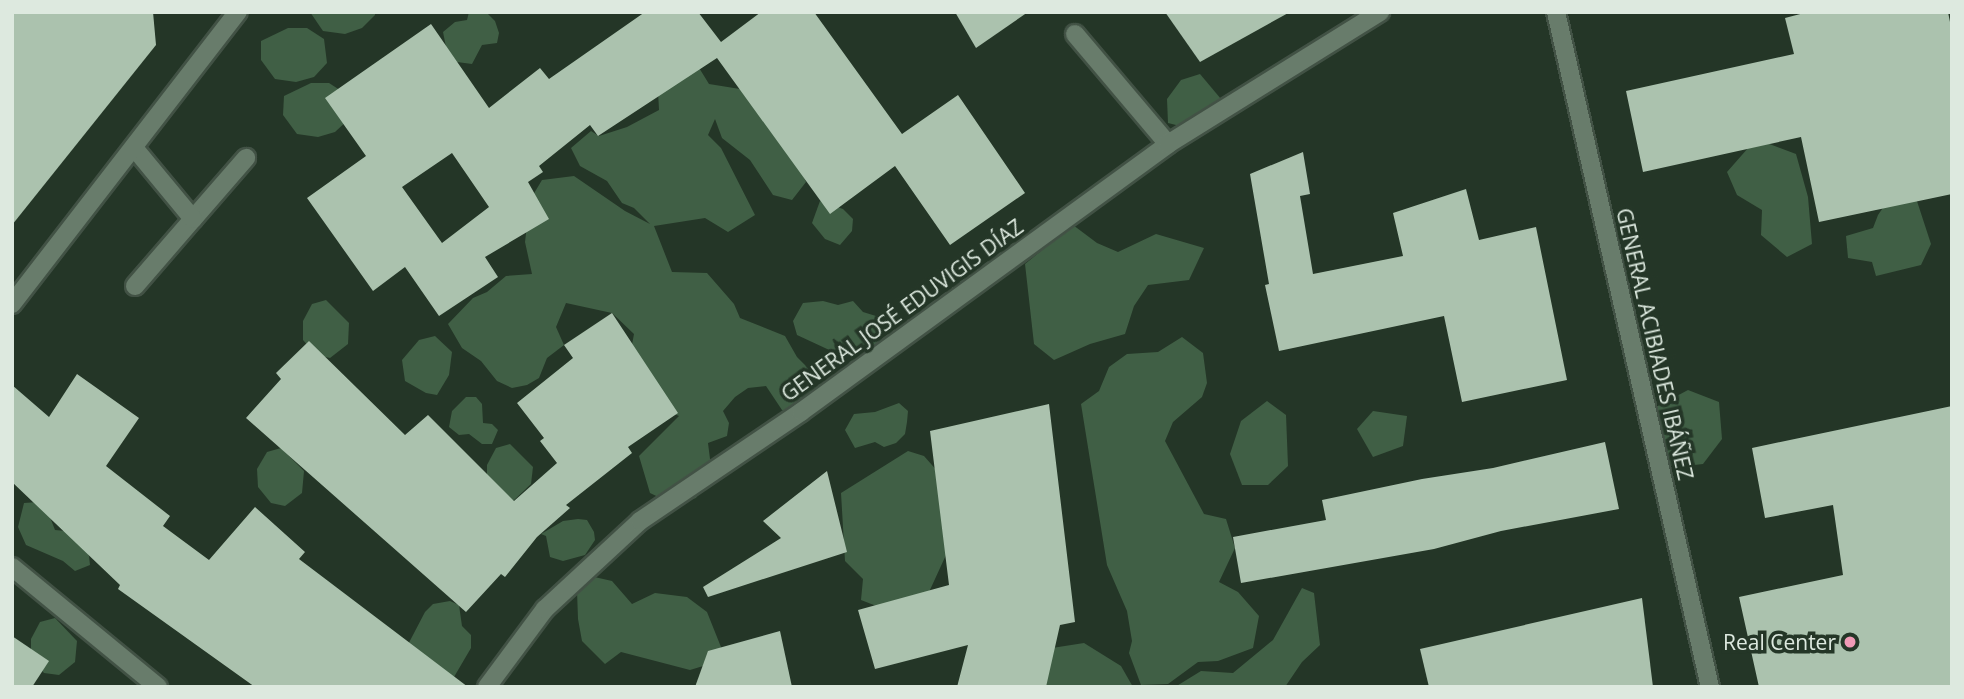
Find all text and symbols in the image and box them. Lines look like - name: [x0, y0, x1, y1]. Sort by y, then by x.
- street label: GENERAL ACIBIADES IBÁÑEZ: [1611, 206, 1699, 482]
- street label: GENERAL JOSÉ EDUVIGIS DÍAZ: [776, 214, 1028, 406]
- place label: Real Center: [1723, 629, 1836, 655]
- marker: Real Center: [1842, 634, 1858, 650]

